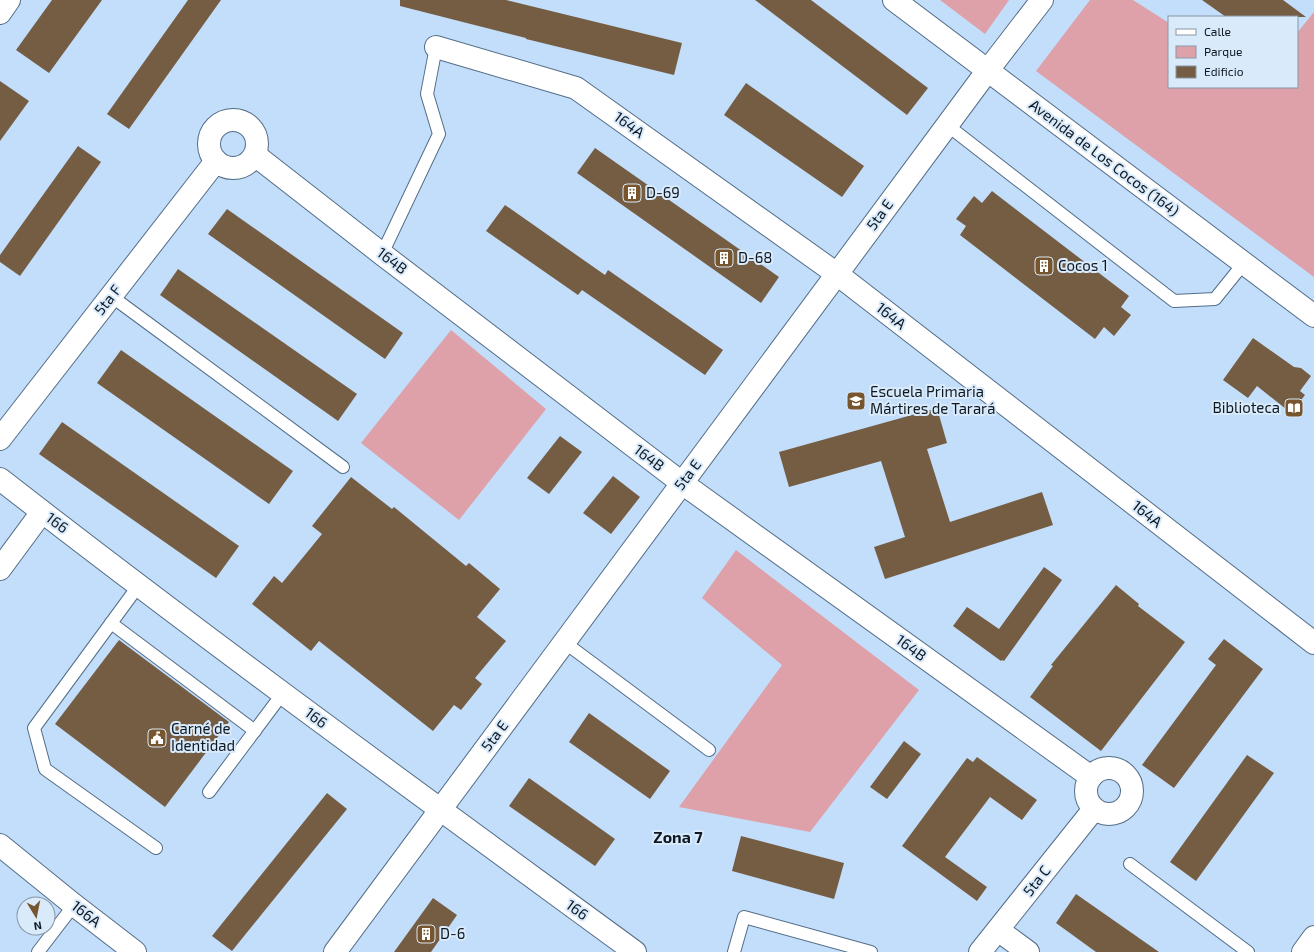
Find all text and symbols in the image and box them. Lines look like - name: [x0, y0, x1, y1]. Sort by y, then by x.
- legend: [1168, 16, 1298, 88]
- text: Calle: [1204, 24, 1231, 38]
- text: Parque: [1204, 44, 1242, 58]
- text: Edificio: [1204, 64, 1244, 78]
- street label: Avenida de Los Cocos (164): [1026, 95, 1183, 219]
- street label: 164A: [611, 107, 649, 142]
- building icon: D-69: [621, 182, 643, 204]
- place label: D-69: [646, 183, 680, 201]
- street label: 5ta E: [862, 195, 896, 233]
- street label: 164B: [374, 243, 411, 277]
- building icon: D-68: [713, 247, 735, 269]
- place label: D-68: [738, 248, 772, 266]
- building icon: Cocos 1: [1033, 255, 1055, 277]
- place label: Cocos 1: [1058, 256, 1108, 274]
- street label: 5ta F: [90, 281, 125, 318]
- street label: 164A: [873, 298, 911, 333]
- place label: Escuela Primaria Mártires de Tarará: [870, 382, 995, 417]
- school or university icon: Escuela Primaria Mártires de Tarará: [845, 390, 867, 412]
- library icon: Biblioteca: [1283, 397, 1305, 419]
- place label: Biblioteca: [1212, 398, 1280, 416]
- street label: 164B: [631, 440, 668, 474]
- street label: 5ta E: [670, 456, 705, 493]
- street label: 164A: [1129, 496, 1167, 531]
- street label: 166: [43, 508, 72, 536]
- street label: 164B: [893, 630, 930, 664]
- street label: 166: [302, 703, 331, 731]
- street label: 5ta E: [477, 717, 512, 754]
- place label: Carné de Identidad: [171, 719, 235, 754]
- public building icon: Carné de Identidad: [146, 727, 168, 749]
- district label: Zona 7: [653, 827, 703, 846]
- street label: 5ta C: [1019, 861, 1054, 899]
- street label: 166: [563, 895, 592, 923]
- north arrow: [16, 896, 56, 936]
- street label: 166A: [68, 896, 105, 931]
- text: N: [33, 919, 43, 933]
- building icon: D-6: [415, 923, 437, 945]
- place label: D-6: [440, 924, 465, 942]

